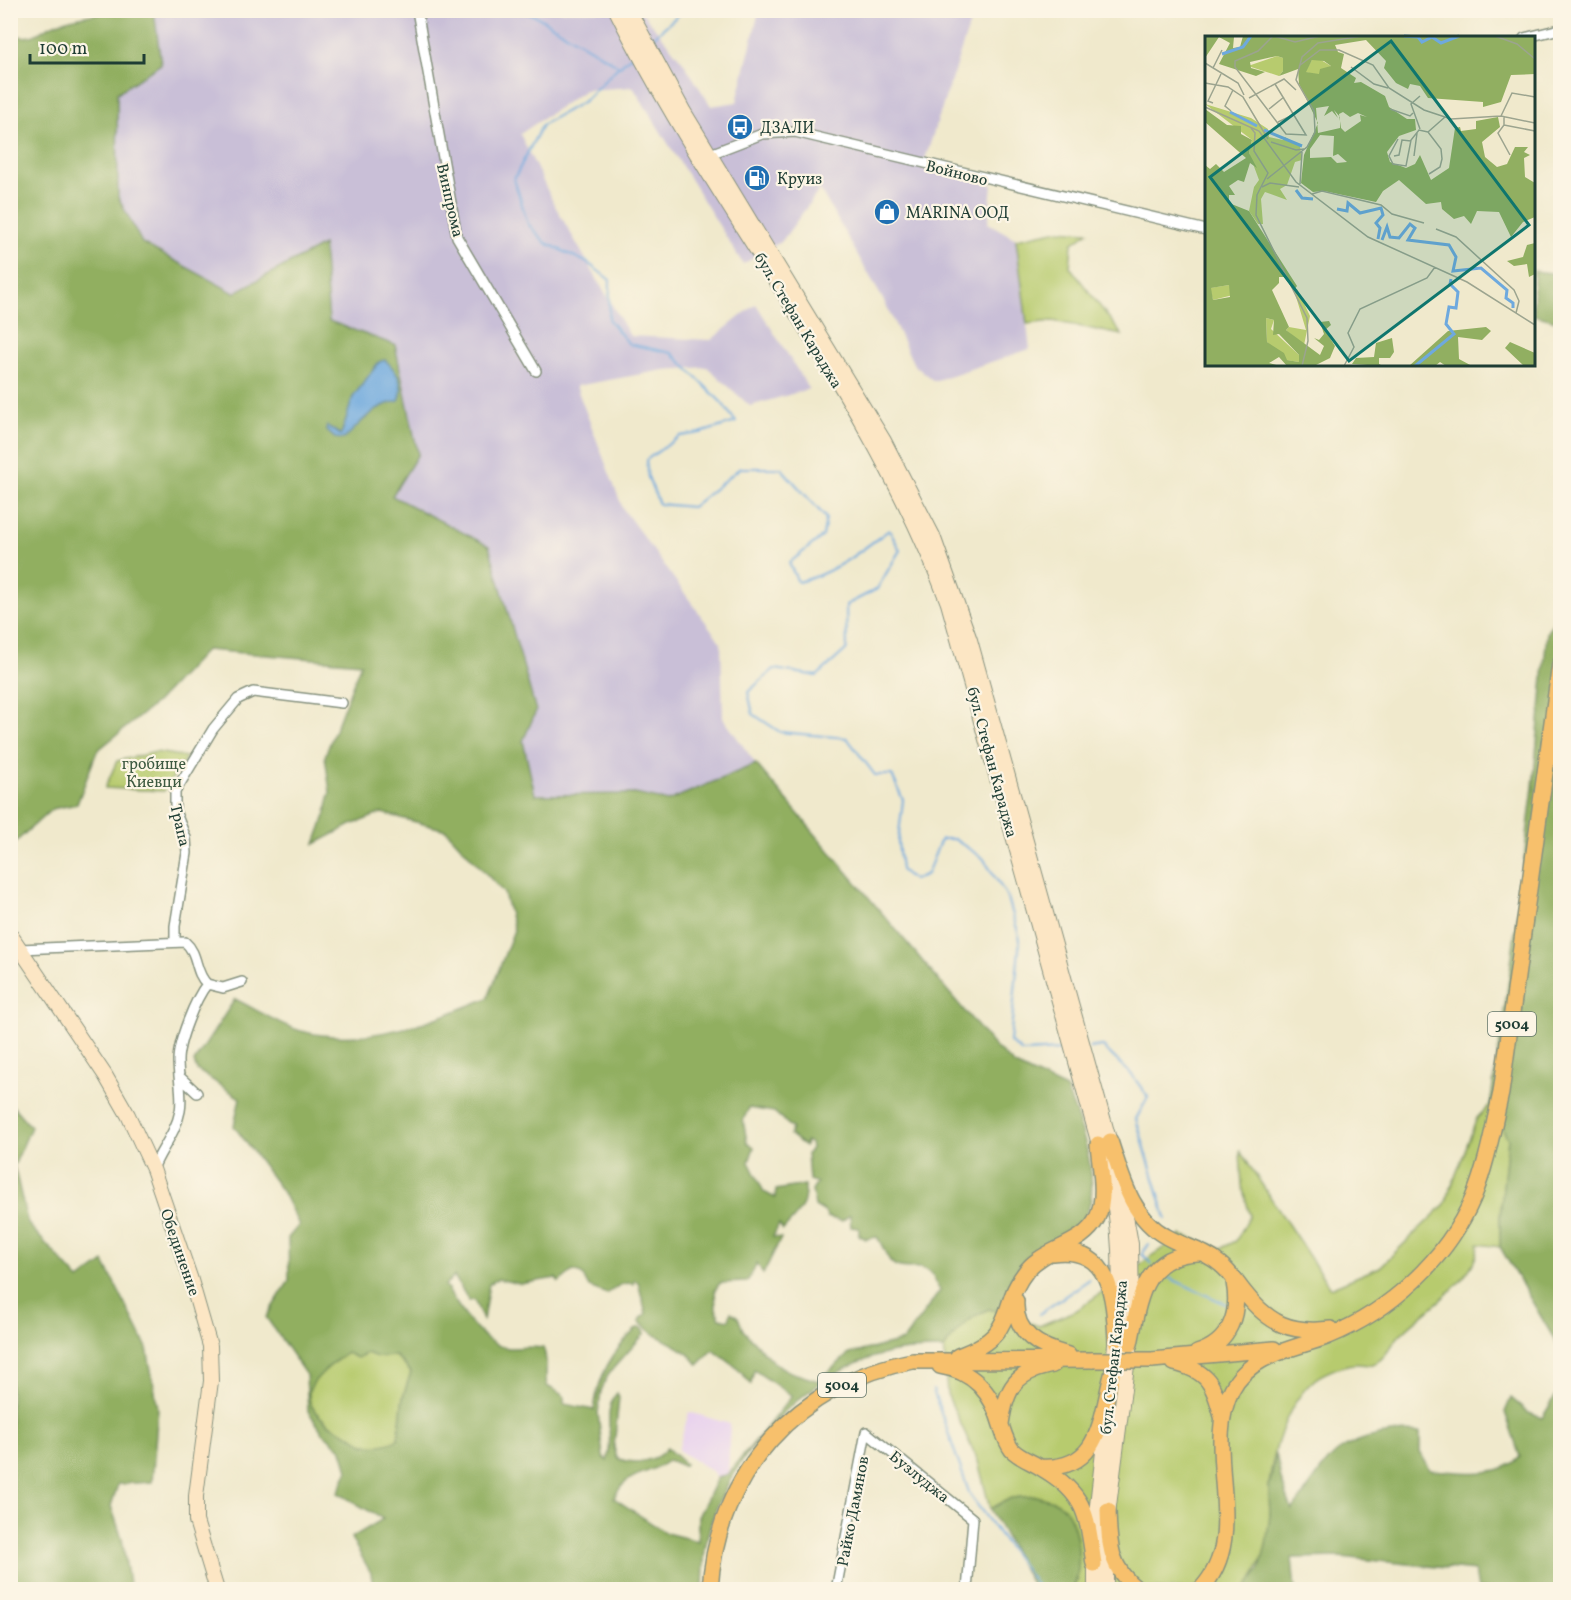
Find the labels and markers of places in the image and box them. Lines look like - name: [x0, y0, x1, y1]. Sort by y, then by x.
- bus stop icon: ДЗАЛИ: [725, 112, 755, 142]
- place label: ДЗАЛИ: [760, 118, 814, 140]
- fuel station icon: Круиз: [742, 163, 772, 193]
- place label: Круиз: [777, 169, 822, 191]
- shop icon: MARINA ООД: [872, 197, 902, 227]
- place label: MARINA ООД: [906, 203, 1009, 225]

